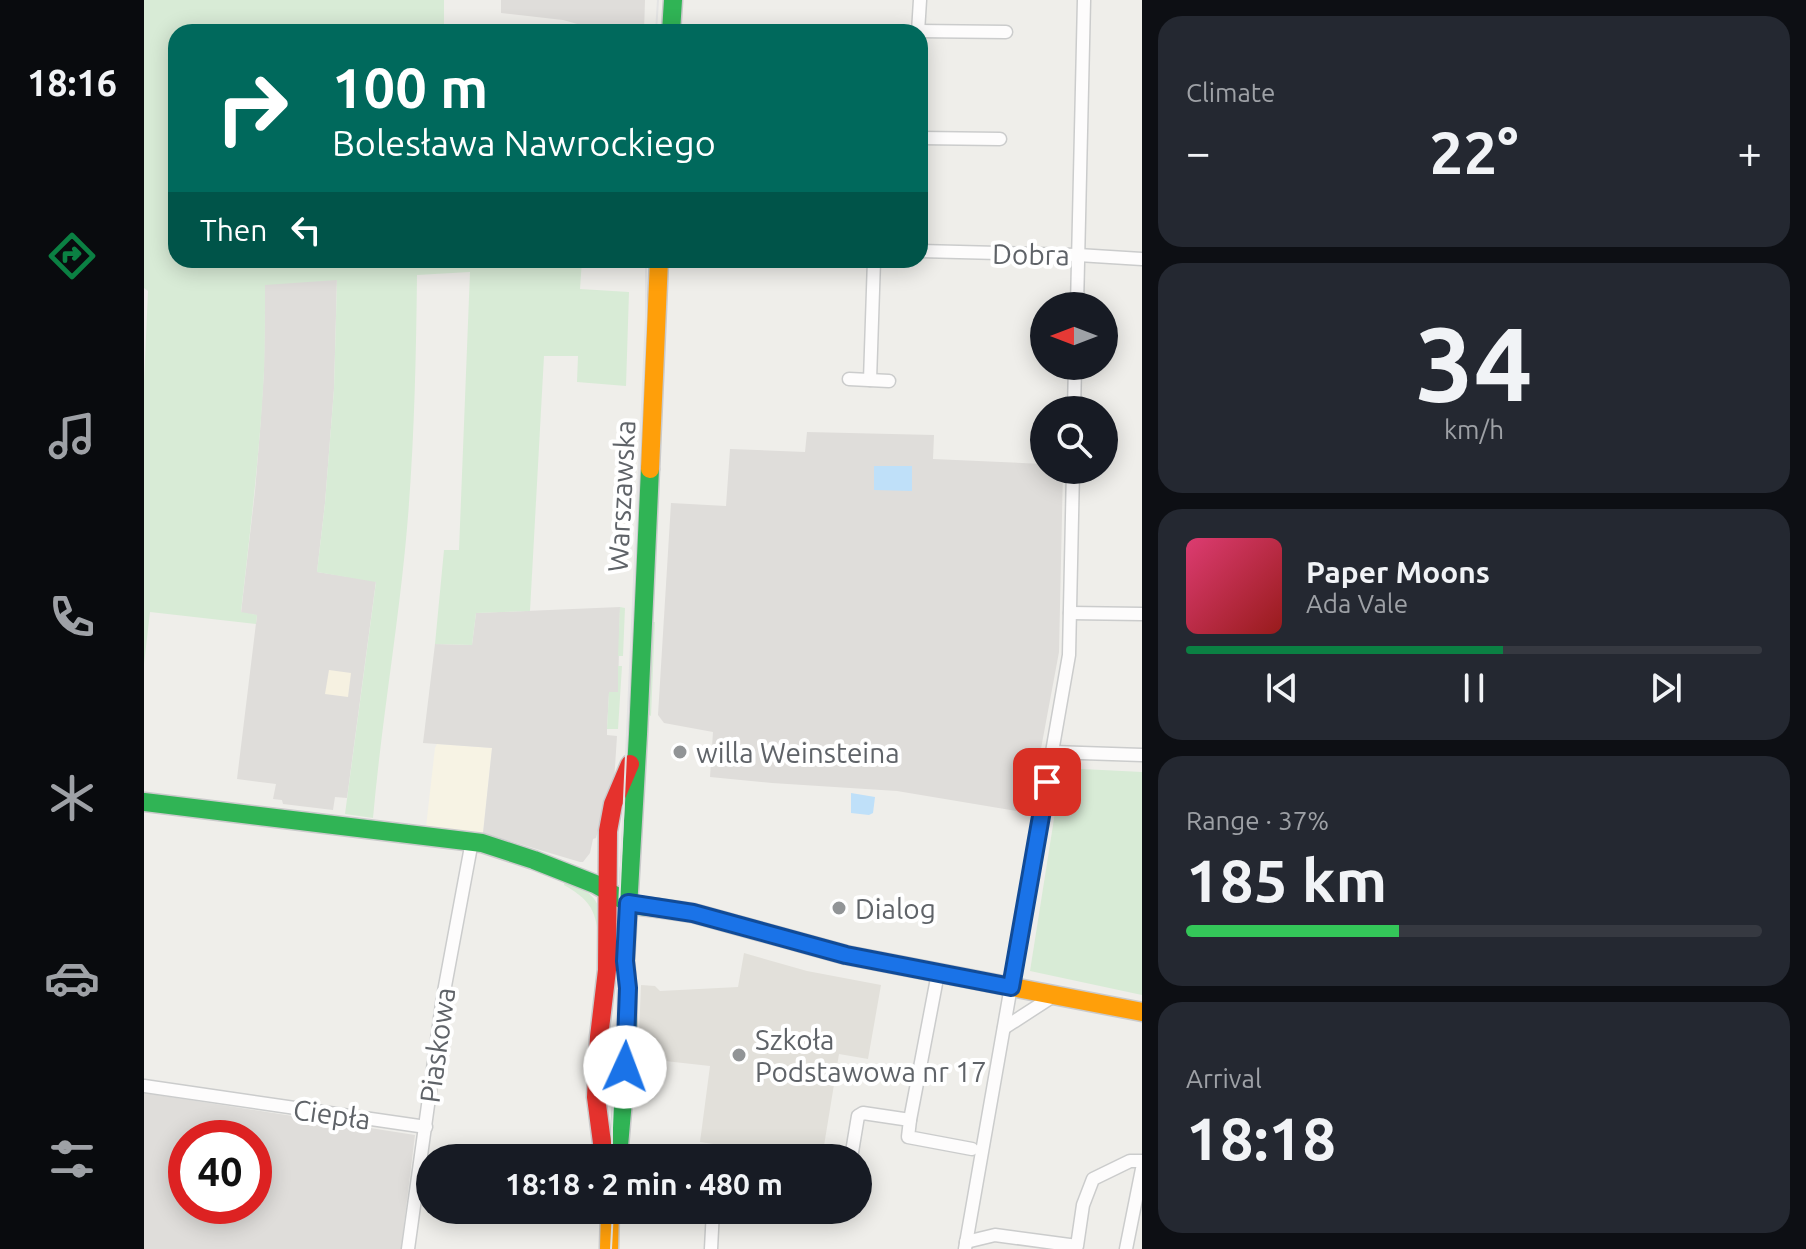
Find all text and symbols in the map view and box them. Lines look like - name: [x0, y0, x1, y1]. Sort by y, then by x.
- icon: right: [200, 56, 304, 160]
- text: 100 m: [332, 56, 488, 119]
- text: 18:16: [27, 62, 117, 103]
- text: Climate: [1186, 78, 1275, 107]
- text: 22°: [1430, 118, 1518, 185]
- text: Bolesława Nawrockiego: [332, 122, 716, 163]
- text: −: [1186, 127, 1211, 176]
- text: +: [1737, 127, 1762, 176]
- icon: left: [284, 208, 328, 252]
- text: Then: [200, 213, 268, 247]
- icon: directions: [44, 228, 100, 284]
- street label: Dobra: [992, 238, 1070, 270]
- north arrow: [1030, 292, 1118, 380]
- map controls: [1030, 292, 1118, 484]
- text: 34: [1415, 304, 1533, 421]
- button: search: [1030, 396, 1118, 484]
- icon: music: [44, 408, 100, 464]
- text: km/h: [1444, 415, 1504, 444]
- street label: Warszawska: [602, 419, 640, 573]
- text: Paper Moons: [1306, 555, 1490, 589]
- icon: phone: [44, 589, 100, 645]
- text: Ada Vale: [1306, 589, 1408, 618]
- icon: previous: [1260, 666, 1304, 710]
- icon: pause: [1452, 666, 1496, 710]
- icon: next: [1644, 666, 1688, 710]
- place label: willa Weinsteina: [696, 737, 900, 768]
- marker: willa Weinsteina: [671, 743, 689, 761]
- pin: [1013, 748, 1081, 816]
- icon: arrive: [1025, 760, 1069, 804]
- icon: climate: [44, 770, 100, 826]
- text: Range · 37%: [1186, 806, 1329, 835]
- text: 185 km: [1186, 846, 1387, 913]
- place label: Dialog: [855, 893, 936, 924]
- marker: Dialog: [830, 899, 848, 917]
- icon: car: [44, 950, 100, 1006]
- street label: Piaskowa: [414, 985, 460, 1105]
- place label: Szkoła Podstawowa nr 17: [755, 1024, 987, 1087]
- position arrow: [583, 1025, 667, 1109]
- marker: Szkoła Podstawowa nr 17: [730, 1046, 748, 1064]
- text: Arrival: [1186, 1064, 1262, 1093]
- street label: Ciepła: [291, 1093, 373, 1135]
- text: 18:18: [1186, 1104, 1336, 1171]
- speed limit sign: 40: [168, 1120, 272, 1224]
- icon: filters: [44, 1131, 100, 1187]
- text: 18:18 · 2 min · 480 m: [505, 1167, 783, 1201]

